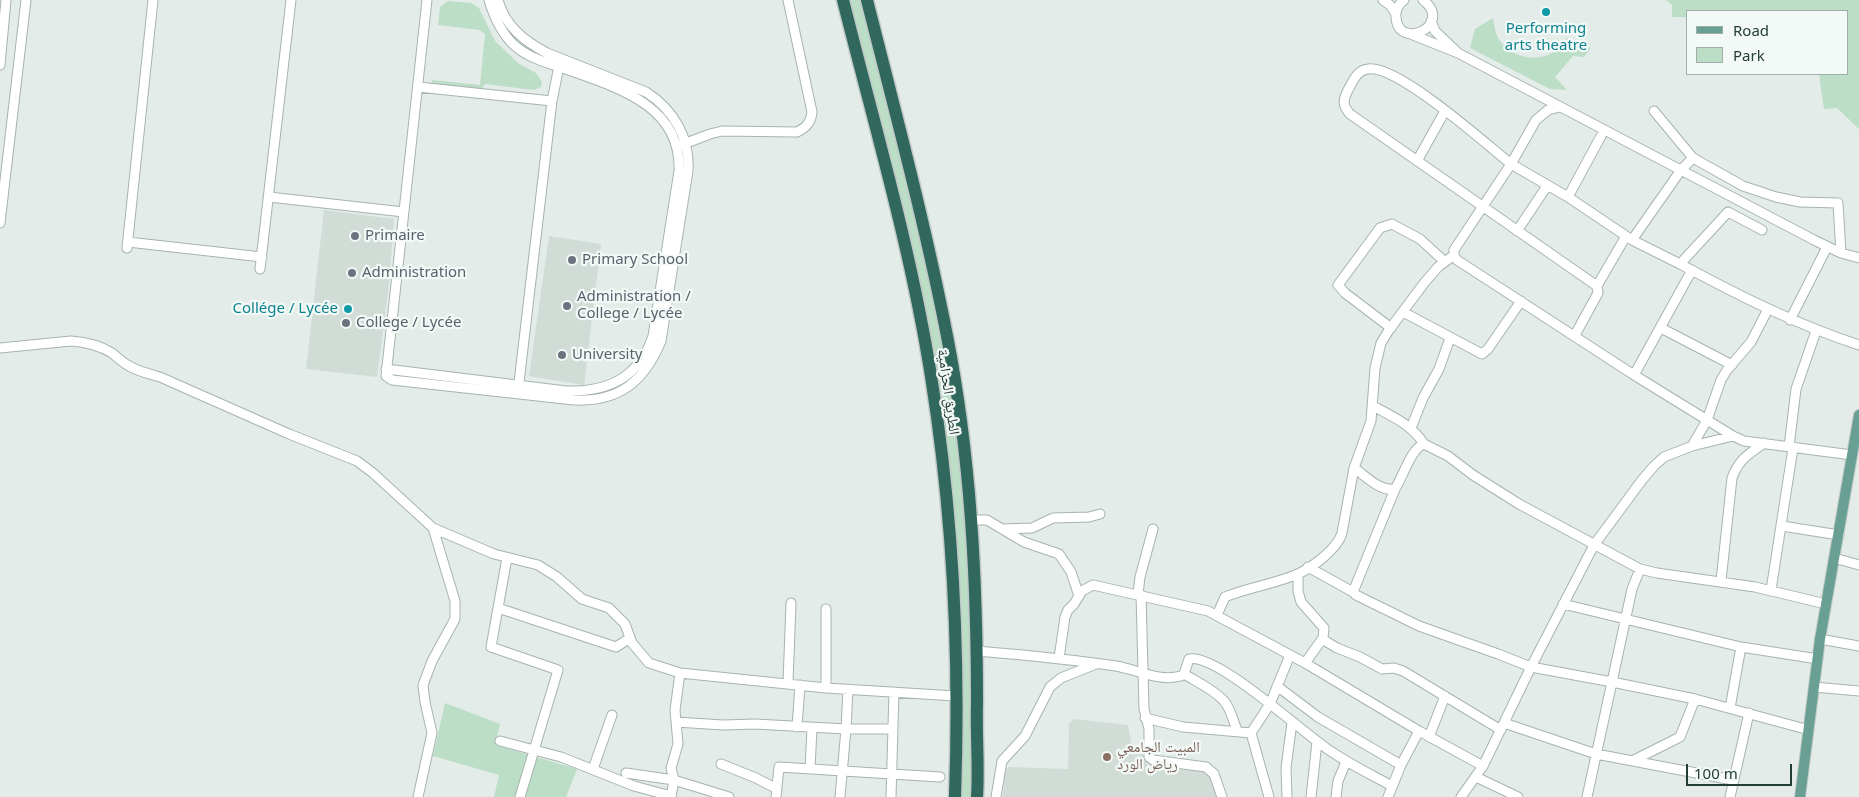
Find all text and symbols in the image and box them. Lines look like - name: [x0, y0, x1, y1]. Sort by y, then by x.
- marker: Performing arts theatre: [1540, 6, 1552, 18]
- legend: [1686, 10, 1849, 75]
- place label: Performing arts theatre: [1505, 20, 1587, 55]
- text: Road: [1733, 20, 1769, 40]
- text: Park: [1733, 45, 1765, 65]
- place label: Primaire: [365, 227, 425, 245]
- marker: Primaire: [349, 230, 361, 242]
- place label: Primary School: [582, 251, 688, 269]
- marker: Primary School: [566, 254, 578, 266]
- place label: Administration: [362, 264, 466, 282]
- marker: Administration: [346, 267, 358, 279]
- place label: Administration / College / Lycée: [577, 288, 691, 323]
- place label: Collége / Lycée: [233, 300, 338, 318]
- marker: Administration / College / Lycée: [561, 300, 573, 312]
- marker: Collége / Lycée: [342, 303, 354, 315]
- place label: College / Lycée: [356, 314, 461, 332]
- marker: College / Lycée: [340, 317, 352, 329]
- place label: University: [572, 346, 642, 364]
- street label: الطريق الحزامية: [933, 348, 963, 436]
- marker: University: [556, 349, 568, 361]
- place label: المبيت الجامعي رياض الورد: [1117, 739, 1200, 774]
- marker: المبيت الجامعي رياض الورد: [1101, 751, 1113, 763]
- scale bar: [1689, 754, 1795, 786]
- text: 100 m: [1694, 763, 1738, 783]

